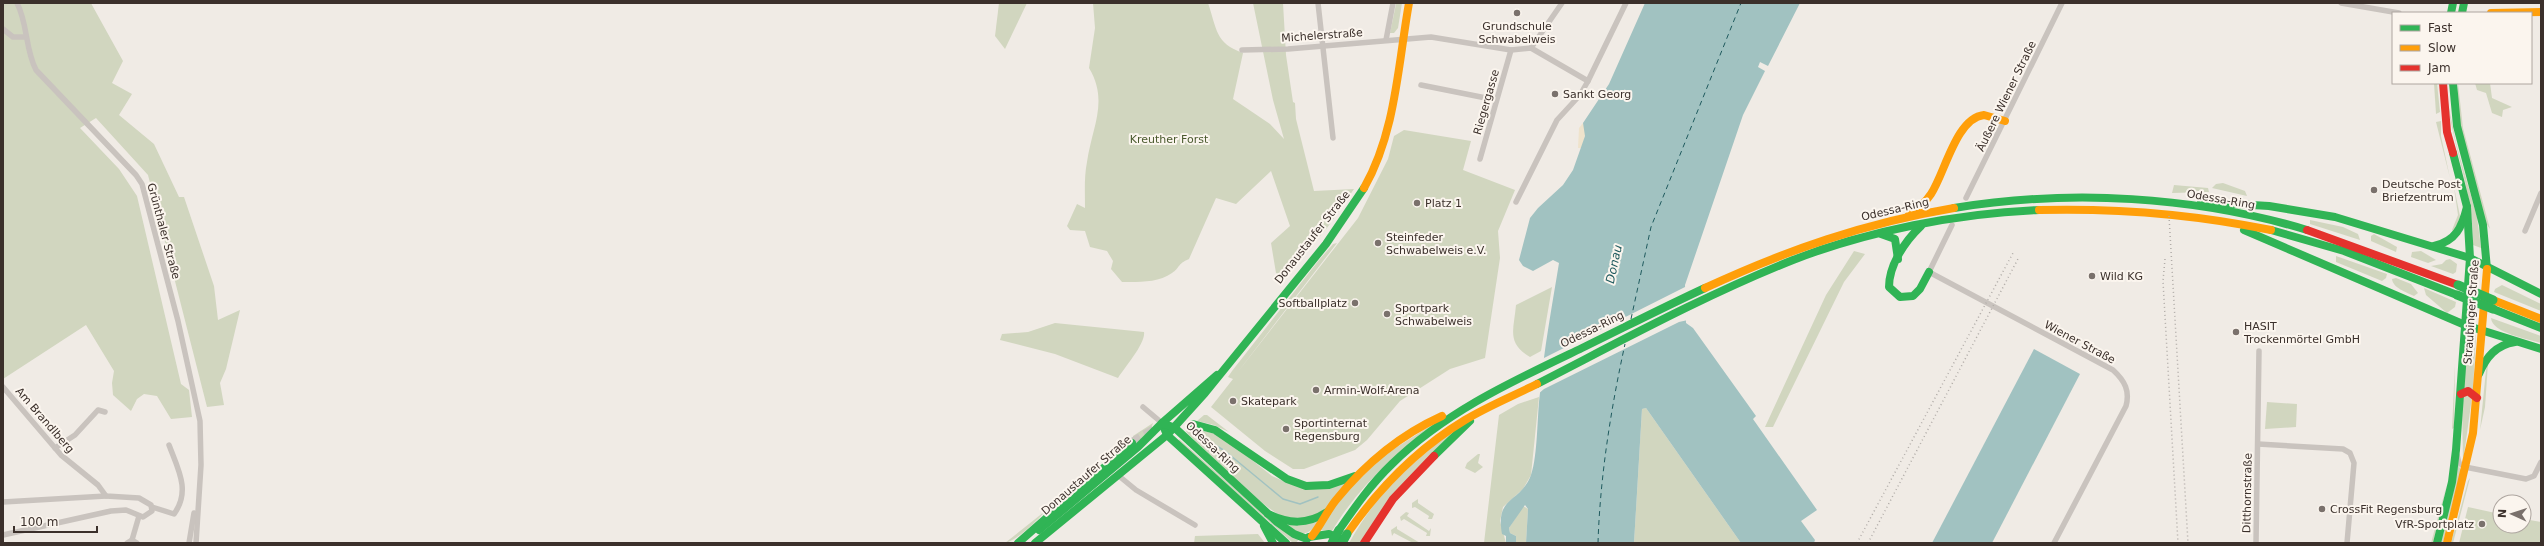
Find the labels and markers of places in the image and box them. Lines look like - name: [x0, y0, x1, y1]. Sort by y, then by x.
- marker: Grundschule Schwabelweis: [1512, 8, 1522, 18]
- place label: Grundschule Schwabelweis: [1478, 20, 1556, 46]
- place label: Sankt Georg: [1563, 88, 1631, 101]
- marker: Sankt Georg: [1550, 89, 1560, 99]
- place label: Deutsche Post Briefzentrum: [2382, 178, 2461, 204]
- marker: Deutsche Post Briefzentrum: [2369, 185, 2379, 195]
- place label: Platz 1: [1425, 197, 1462, 210]
- marker: Platz 1: [1412, 198, 1422, 208]
- place label: Steinfeder Schwabelweis e.V.: [1386, 231, 1486, 257]
- marker: Steinfeder Schwabelweis e.V.: [1373, 238, 1383, 248]
- place label: Wild KG: [2100, 270, 2143, 283]
- marker: Wild KG: [2087, 271, 2097, 281]
- place label: Softballplatz: [1279, 297, 1347, 310]
- marker: Softballplatz: [1350, 298, 1360, 308]
- place label: Sportpark Schwabelweis: [1395, 302, 1472, 328]
- marker: Sportpark Schwabelweis: [1382, 309, 1392, 319]
- place label: HASIT Trockenmörtel GmbH: [2243, 320, 2360, 346]
- marker: HASIT Trockenmörtel GmbH: [2231, 327, 2241, 337]
- place label: Armin-Wolf-Arena: [1324, 384, 1419, 397]
- marker: Armin-Wolf-Arena: [1311, 385, 1321, 395]
- place label: Skatepark: [1241, 395, 1297, 408]
- marker: Skatepark: [1228, 396, 1238, 406]
- place label: Sportinternat Regensburg: [1294, 417, 1368, 443]
- marker: Sportinternat Regensburg: [1281, 424, 1291, 434]
- place label: CrossFit Regensburg: [2330, 503, 2442, 516]
- marker: CrossFit Regensburg: [2317, 504, 2327, 514]
- place label: VfR-Sportplatz: [2395, 518, 2474, 531]
- marker: VfR-Sportplatz: [2477, 519, 2487, 529]

